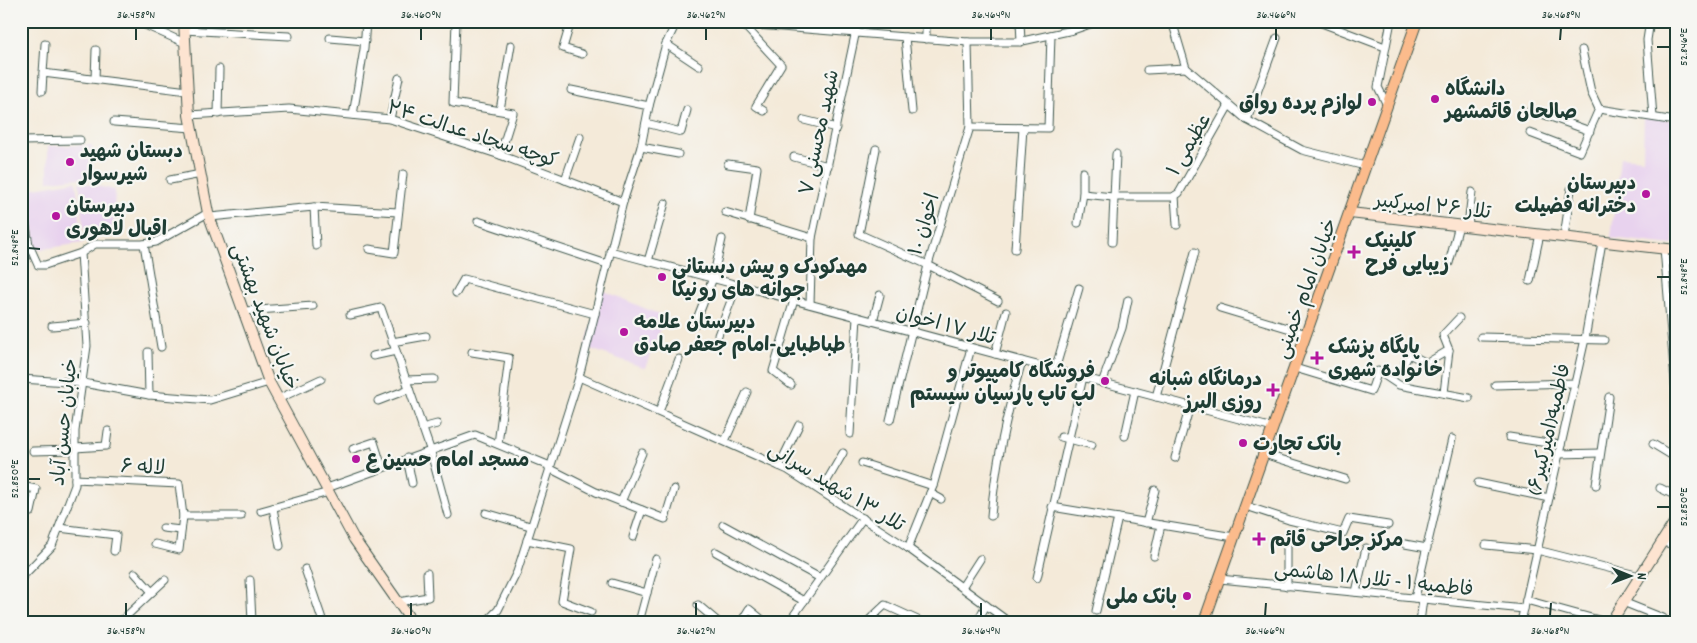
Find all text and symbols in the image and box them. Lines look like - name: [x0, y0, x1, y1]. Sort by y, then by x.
- text: 36.458°N: [117, 7, 155, 24]
- text: 36.460°N: [401, 7, 441, 24]
- text: 36.462°N: [686, 7, 726, 24]
- text: 36.464°N: [972, 7, 1010, 24]
- text: 36.466°N: [1256, 7, 1296, 24]
- text: 36.468°N: [1542, 7, 1580, 24]
- text: 52.846°E: [1676, 28, 1693, 66]
- street label: شهید محسنی ۷: [794, 67, 848, 198]
- place label: دانشگاه صالحان قائمشهر: [1443, 76, 1577, 128]
- place label: لوازم پرده رواق: [1239, 91, 1362, 119]
- marker: دانشگاه صالحان قائمشهر: [1429, 93, 1441, 105]
- street label: کوچه سجاد عدالت ۲۴: [383, 95, 561, 177]
- marker: لوازم پرده رواق: [1366, 96, 1378, 108]
- street label: عظیمی ۱: [1161, 109, 1220, 182]
- place label: دبستان شهید شیرسوار: [78, 139, 183, 190]
- marker: دبستان شهید شیرسوار: [64, 156, 76, 168]
- place label: دبیرستان دخترانه فضیلت: [1515, 171, 1636, 222]
- street label: تلار ۲۶ امیرکبیر: [1371, 188, 1492, 228]
- marker: دبیرستان دخترانه فضیلت: [1640, 188, 1652, 200]
- street label: اخوان ۱۰: [903, 190, 949, 259]
- place label: دبیرستان اقبال لاهوری: [66, 194, 167, 245]
- marker: دبیرستان اقبال لاهوری: [50, 210, 62, 222]
- street label: خیابان امام خمینی: [1269, 215, 1346, 363]
- text: 52.848°E: [7, 229, 24, 266]
- place label: کلینیک زیبایی فرح: [1365, 229, 1449, 280]
- street label: خیابان شهید بهشتی: [222, 239, 304, 395]
- marker: کلینیک زیبایی فرح: [1347, 245, 1361, 259]
- place label: مهدکودک و پیش دبستانی جوانه های رونیکا: [672, 255, 868, 306]
- text: 52.848°E: [1676, 258, 1693, 295]
- marker: مهدکودک و پیش دبستانی جوانه های رونیکا: [656, 271, 668, 283]
- street label: تلار ۱۷ اخوان: [892, 300, 998, 354]
- place label: دبیرستان علامه طباطبایی-امام جعفر صادق: [634, 310, 846, 361]
- marker: دبیرستان علامه طباطبایی-امام جعفر صادق: [618, 326, 630, 338]
- place label: پایگاه پزشک خانواده شهری: [1328, 334, 1443, 386]
- marker: پایگاه پزشک خانواده شهری: [1310, 351, 1324, 365]
- street label: خیابان حسن آباد: [45, 357, 87, 487]
- place label: فروشگاه کامپیوتر و لپ تاپ پارسیان سیستم: [910, 358, 1095, 410]
- street label: فاطمیه(امیرکبیر۶): [1522, 361, 1580, 498]
- place label: درمانگاه شبانه روزی البرز: [1149, 366, 1262, 418]
- marker: فروشگاه کامپیوتر و لپ تاپ پارسیان سیستم: [1099, 375, 1111, 387]
- marker: درمانگاه شبانه روزی البرز: [1266, 383, 1280, 397]
- place label: بانک تجارت: [1253, 432, 1341, 460]
- street label: تلار ۱۳ شهید سرانی: [762, 437, 909, 541]
- marker: بانک تجارت: [1237, 437, 1249, 449]
- place label: مسجد امام حسین ع: [366, 448, 529, 476]
- marker: مسجد امام حسین ع: [350, 453, 362, 465]
- street label: لاله ۶: [120, 454, 166, 484]
- text: 52.850°E: [7, 459, 24, 499]
- text: 52.850°E: [1676, 487, 1693, 527]
- place label: مرکز جراحی قائم: [1270, 528, 1403, 556]
- marker: مرکز جراحی قائم: [1252, 532, 1266, 546]
- north arrow: [1604, 550, 1654, 600]
- street label: فاطمیه ۱ - تلار ۱۸ هاشمی: [1273, 557, 1475, 605]
- text: N: [1631, 573, 1651, 580]
- place label: بانک ملی: [1106, 585, 1177, 613]
- marker: بانک ملی: [1181, 590, 1193, 602]
- text: 36.458°N: [107, 623, 145, 640]
- text: 36.460°N: [391, 623, 431, 640]
- text: 36.462°N: [676, 623, 716, 640]
- text: 36.464°N: [962, 623, 1000, 640]
- text: 36.466°N: [1245, 623, 1285, 640]
- text: 36.468°N: [1531, 623, 1569, 640]

